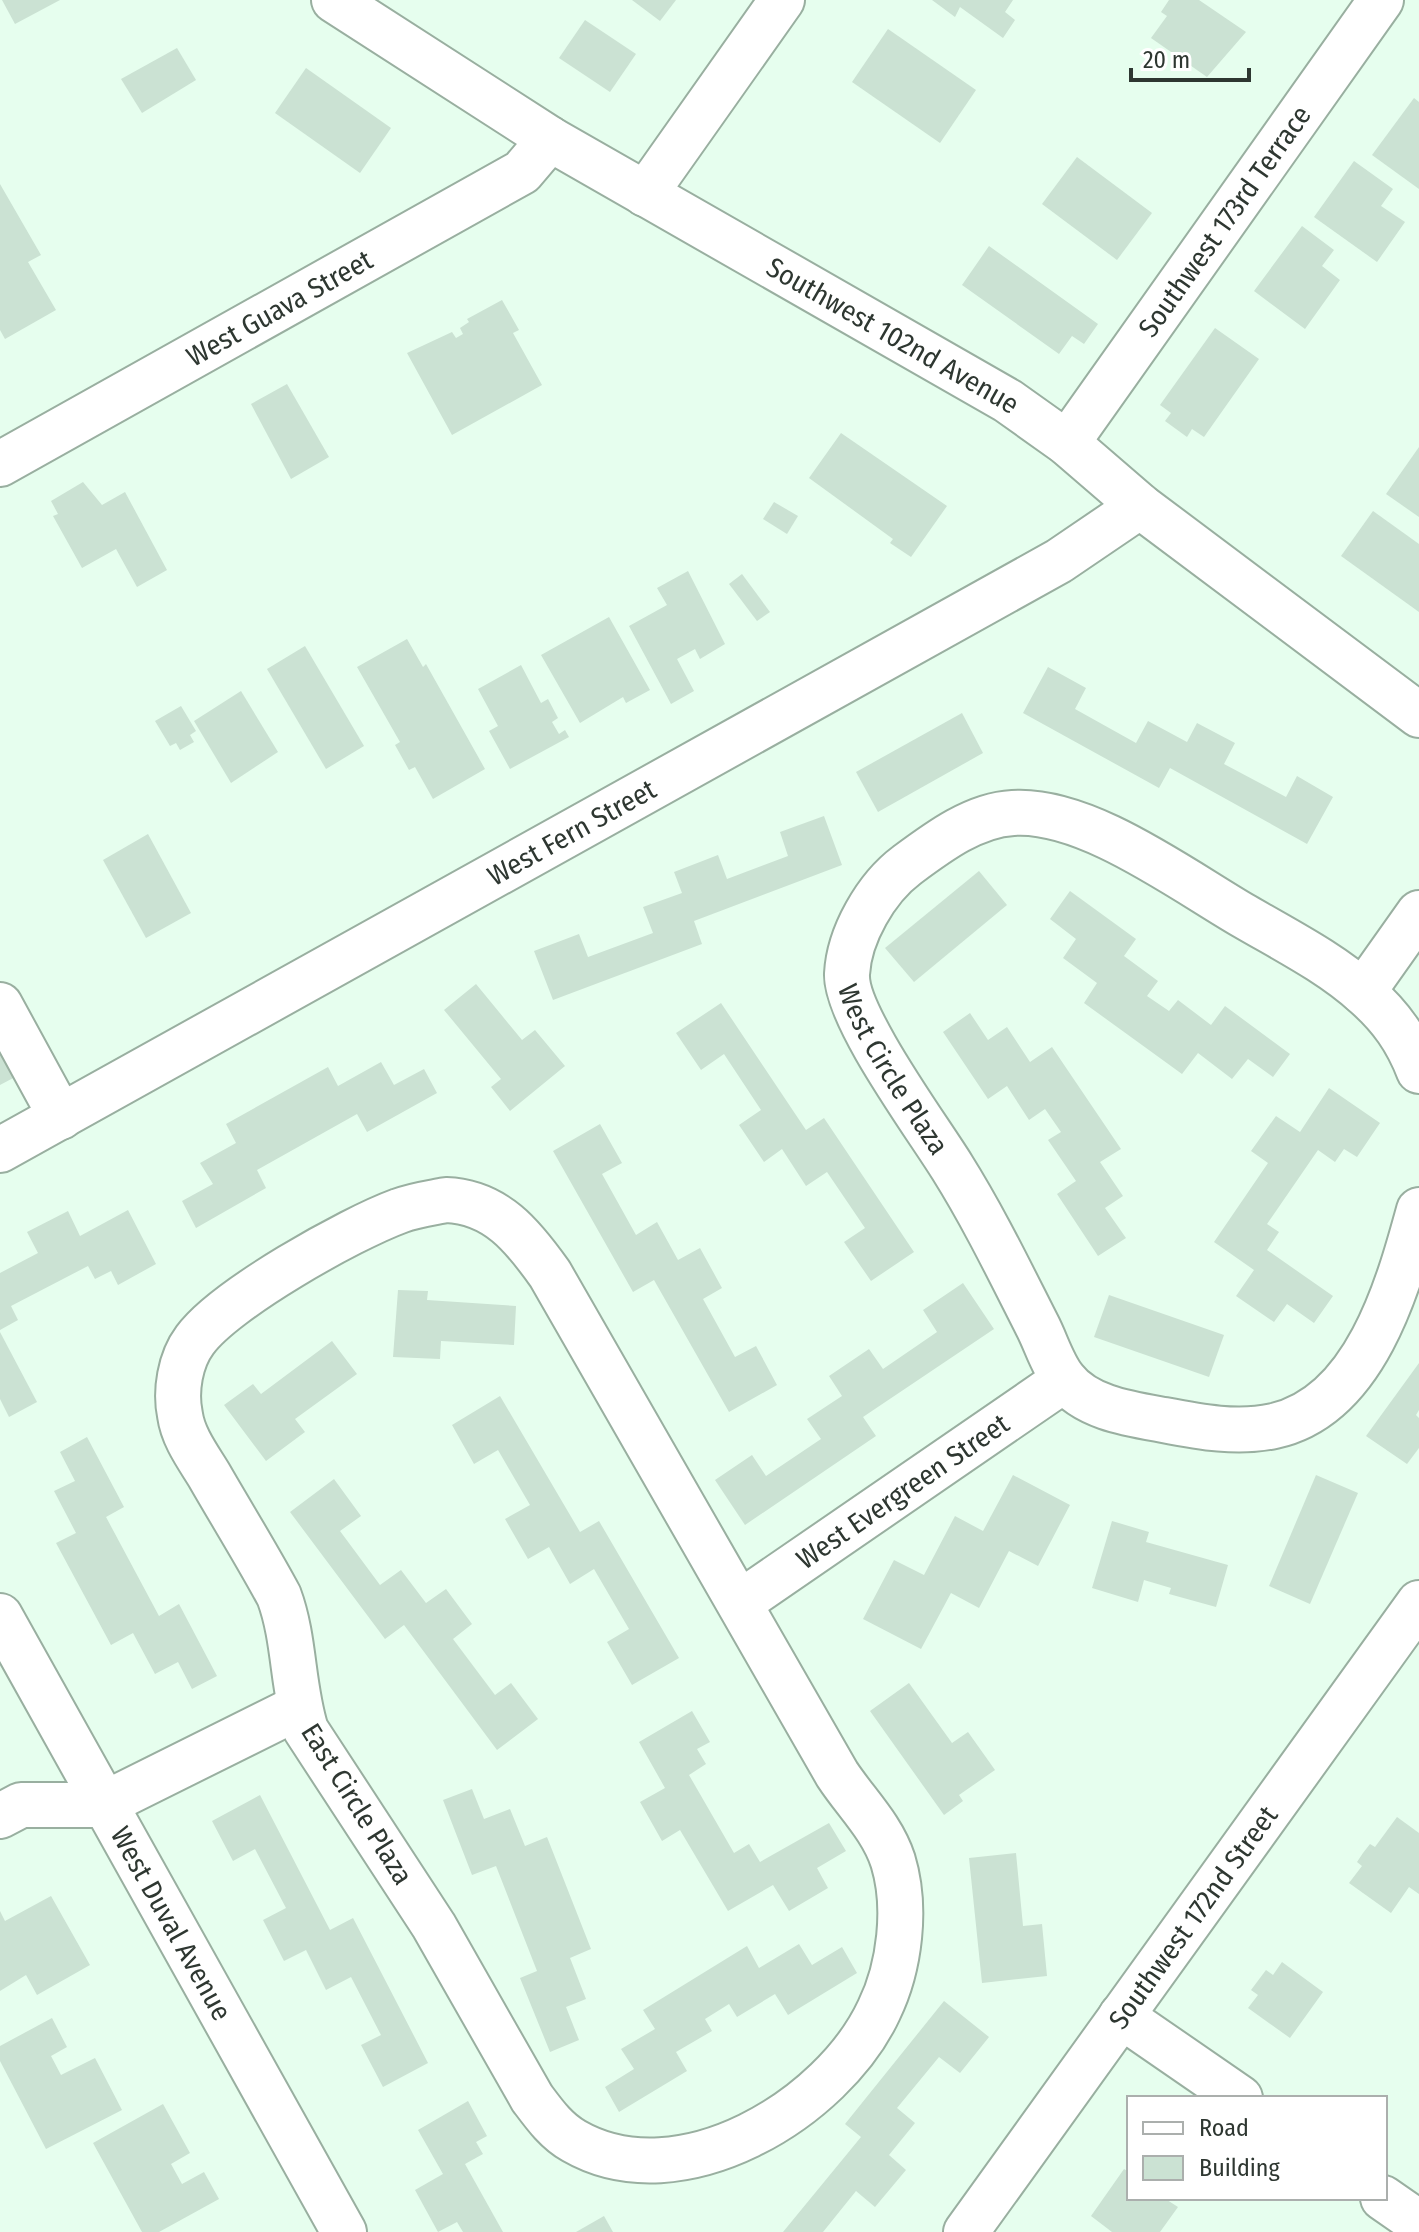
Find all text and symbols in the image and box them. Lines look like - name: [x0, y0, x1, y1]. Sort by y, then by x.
- scale bar: [1131, 32, 1249, 82]
- text: 20 m: [1143, 46, 1190, 74]
- street label: Southwest 173rd Terrace: [1131, 99, 1317, 343]
- street label: West Guava Street: [181, 242, 379, 373]
- street label: Southwest 102nd Avenue: [761, 250, 1026, 420]
- street label: West Fern Street: [482, 772, 662, 892]
- street label: West Circle Plaza: [832, 980, 956, 1161]
- street label: West Evergreen Street: [790, 1406, 1016, 1576]
- street label: East Circle Plaza: [294, 1717, 420, 1891]
- street label: Southwest 172nd Street: [1101, 1799, 1285, 2035]
- street label: West Duval Avenue: [104, 1821, 239, 2026]
- legend: [1127, 2096, 1387, 2200]
- text: Road: [1199, 2114, 1249, 2142]
- text: Building: [1199, 2154, 1281, 2182]

